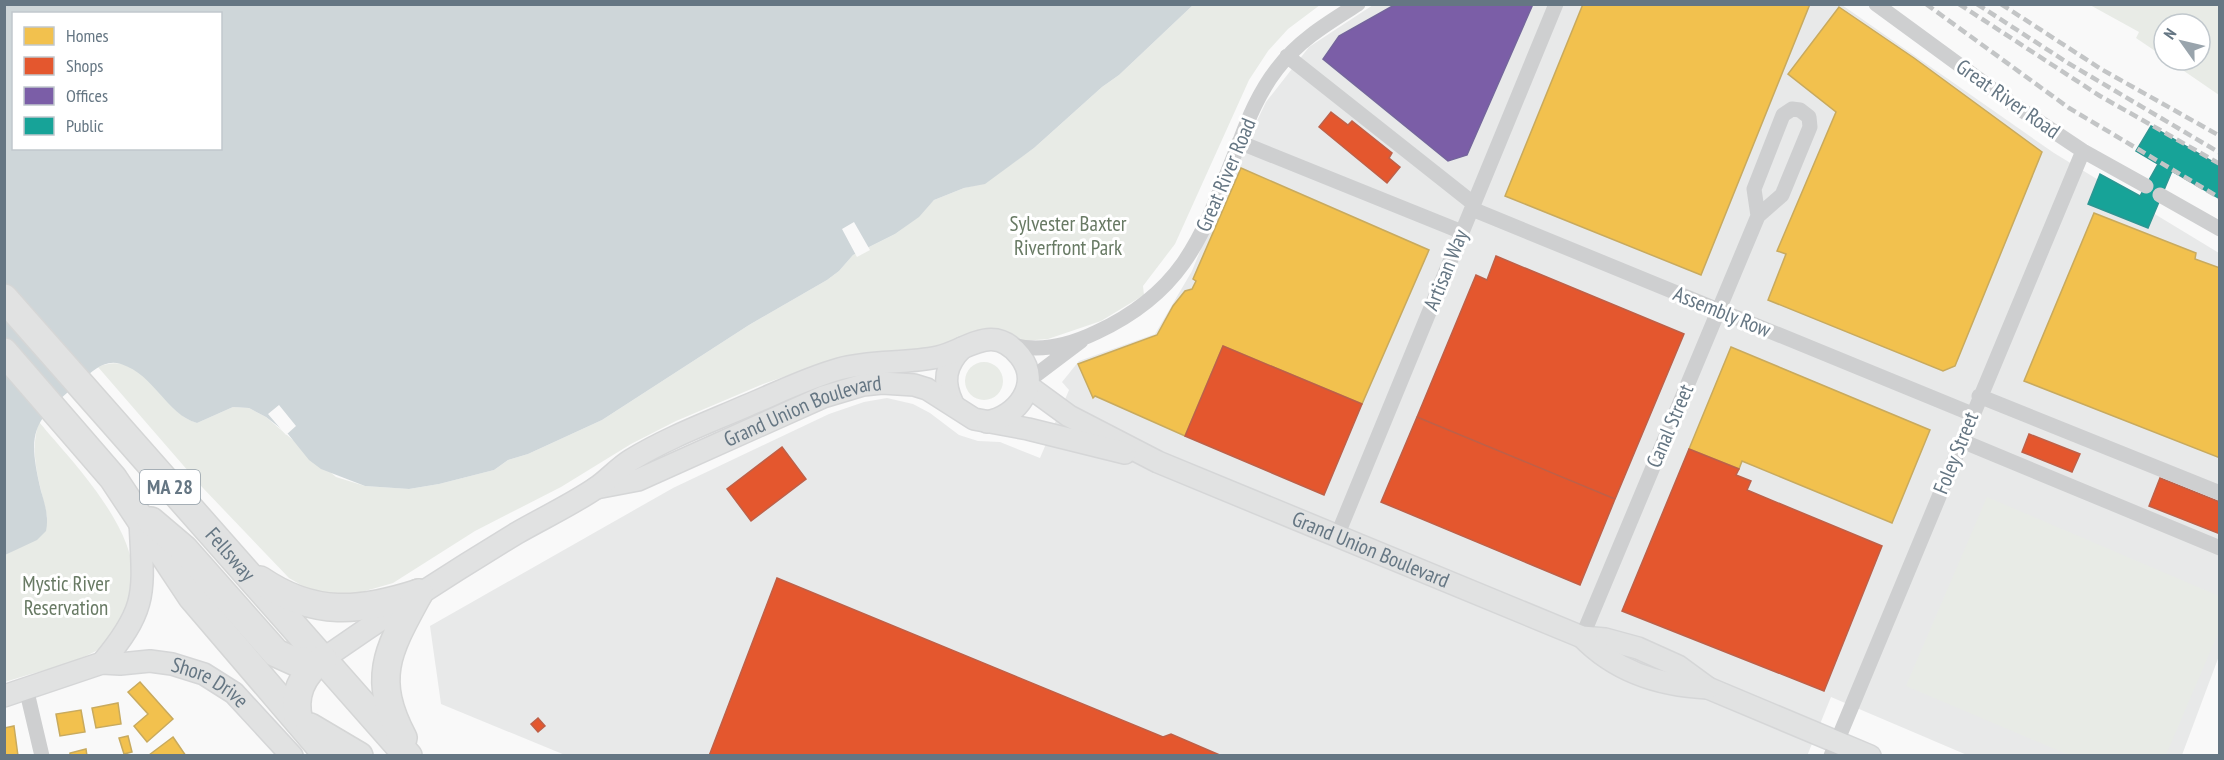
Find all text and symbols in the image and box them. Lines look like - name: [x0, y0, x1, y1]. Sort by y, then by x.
- legend: [12, 12, 222, 150]
- north arrow: [2152, 12, 2212, 72]
- text: Homes: [66, 24, 109, 47]
- text: N: [2159, 24, 2180, 43]
- street label: Great River Road: [1951, 53, 2066, 144]
- text: Shops: [66, 54, 103, 77]
- text: Offices: [66, 84, 108, 107]
- text: Public: [66, 114, 104, 137]
- street label: Great River Road: [1189, 114, 1262, 236]
- park label: Sylvester Baxter Riverfront Park: [1009, 210, 1127, 261]
- street label: Artisan Way: [1417, 225, 1474, 314]
- street label: Assembly Row: [1669, 280, 1775, 344]
- street label: Grand Union Boulevard: [719, 369, 883, 453]
- street label: Canal Street: [1640, 380, 1699, 472]
- street label: Foley Street: [1927, 408, 1984, 498]
- road number: MA 28: [140, 470, 200, 504]
- street label: Grand Union Boulevard: [1288, 505, 1453, 594]
- street label: Fellsway: [200, 522, 262, 587]
- park label: Mystic River Reservation: [22, 570, 110, 621]
- street label: Shore Drive: [168, 651, 255, 713]

